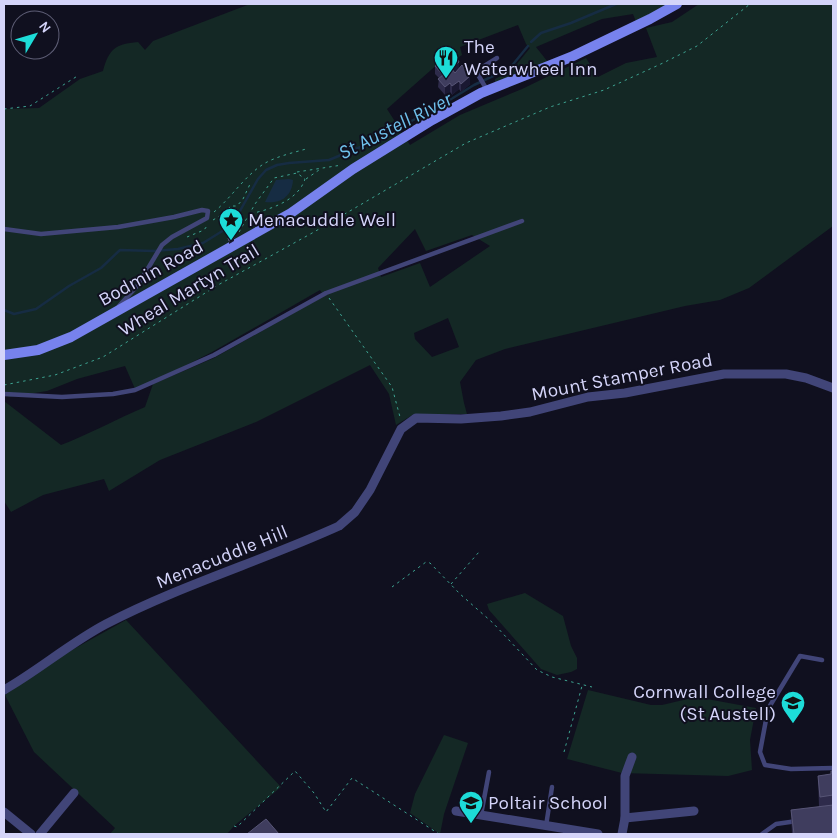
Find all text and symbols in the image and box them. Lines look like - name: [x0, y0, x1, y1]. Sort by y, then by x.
- north arrow: [10, 10, 60, 60]
- text: N: [35, 18, 55, 36]
- place label: The Waterwheel Inn: [464, 36, 597, 80]
- restaurant icon: The Waterwheel Inn: [433, 45, 459, 79]
- water label: St Austell River: [334, 87, 457, 165]
- place icon: Menacuddle Well: [218, 207, 244, 241]
- place label: Menacuddle Well: [248, 209, 396, 231]
- street label: Bodmin Road: [95, 235, 207, 311]
- street label: Wheal Martyn Trail: [115, 239, 263, 341]
- street label: Mount Stamper Road: [530, 349, 714, 405]
- street label: Menacuddle Hill: [153, 521, 291, 593]
- place label: Cornwall College (St Austell): [633, 681, 776, 725]
- school or university icon: Cornwall College (St Austell): [780, 690, 806, 724]
- school or university icon: Poltair School: [458, 790, 484, 824]
- place label: Poltair School: [488, 792, 608, 814]

